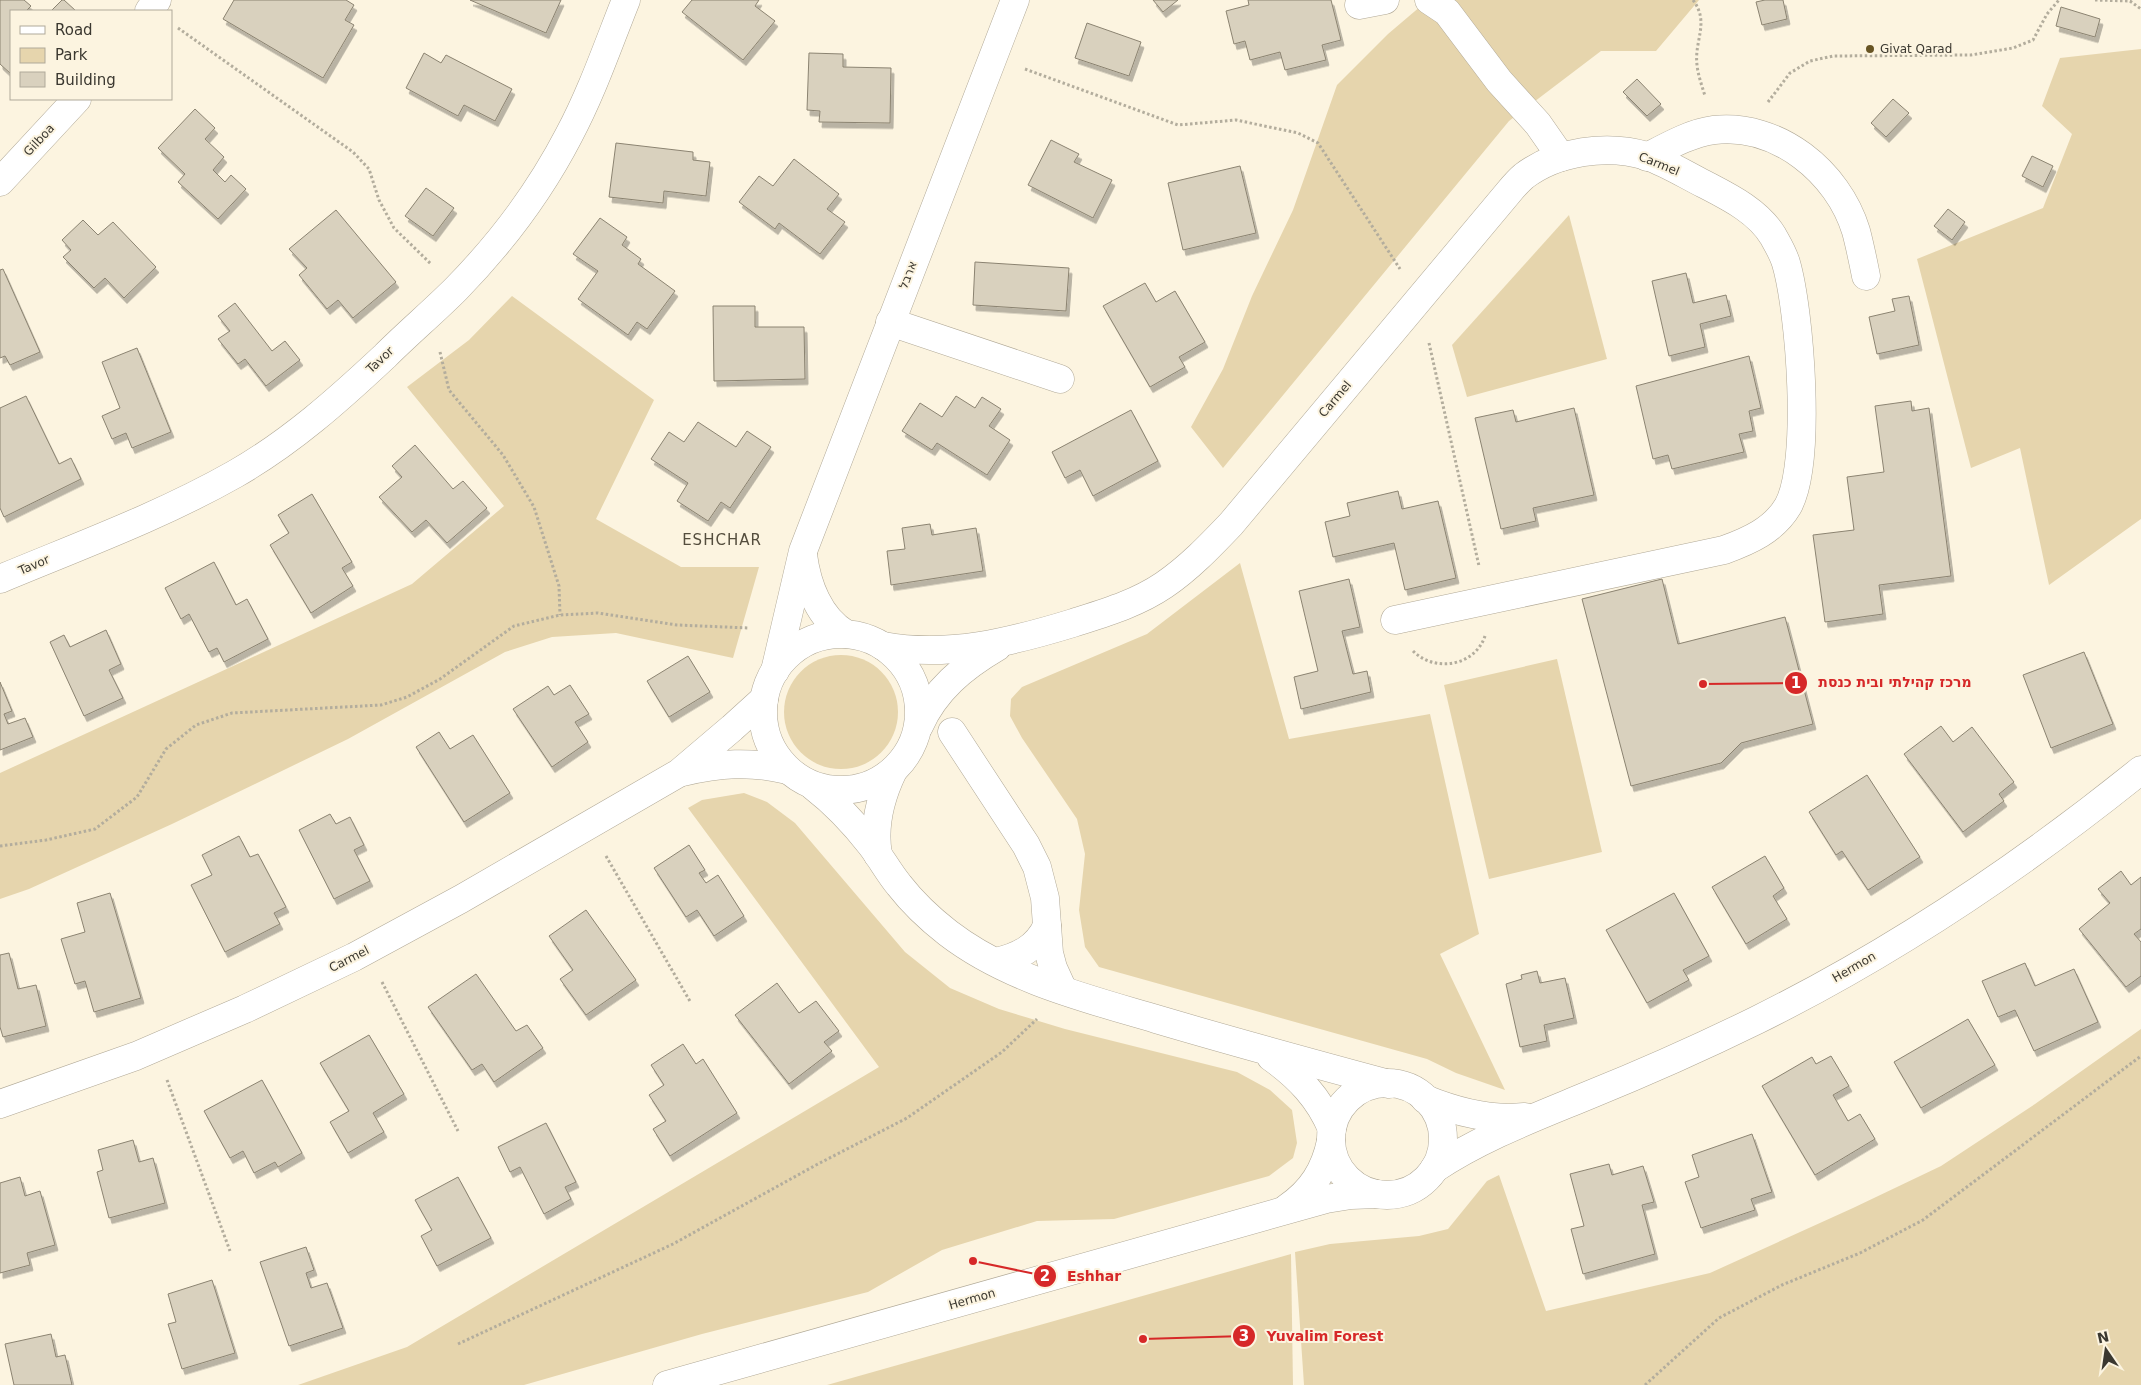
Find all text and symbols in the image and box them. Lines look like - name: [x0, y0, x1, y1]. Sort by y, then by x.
- legend: [10, 10, 172, 100]
- text: Road: [55, 21, 93, 39]
- place label: Givat Qarad: [1880, 42, 1952, 56]
- marker: Givat Qarad: [1864, 43, 1876, 55]
- text: Park: [55, 46, 88, 64]
- text: Building: [55, 71, 116, 89]
- street label: Gilboa: [21, 121, 57, 159]
- street label: Carmel: [1637, 149, 1681, 179]
- street label: ארבל: [896, 259, 920, 291]
- street label: Tavor: [363, 344, 397, 377]
- street label: Carmel: [1316, 378, 1354, 420]
- district label: ESHCHAR: [682, 531, 762, 549]
- street label: Tavor: [16, 552, 52, 578]
- callout: מרכז קהילתי ובית כנסת: [1783, 668, 1982, 697]
- text: 1: [1791, 674, 1801, 692]
- text: מרכז קהילתי ובית כנסת: [1818, 674, 1972, 690]
- street label: Carmel: [327, 943, 371, 975]
- street label: Hermon: [1830, 949, 1878, 985]
- callout: Eshhar: [1032, 1262, 1131, 1291]
- text: 2: [1040, 1267, 1050, 1285]
- text: Eshhar: [1067, 1268, 1121, 1284]
- street label: Hermon: [947, 1286, 997, 1312]
- callout: Yuvalim Forest: [1232, 1321, 1394, 1350]
- north arrow: [2081, 1325, 2131, 1375]
- text: 3: [1239, 1327, 1249, 1345]
- text: Yuvalim Forest: [1266, 1328, 1384, 1344]
- text: N: [2096, 1328, 2111, 1346]

